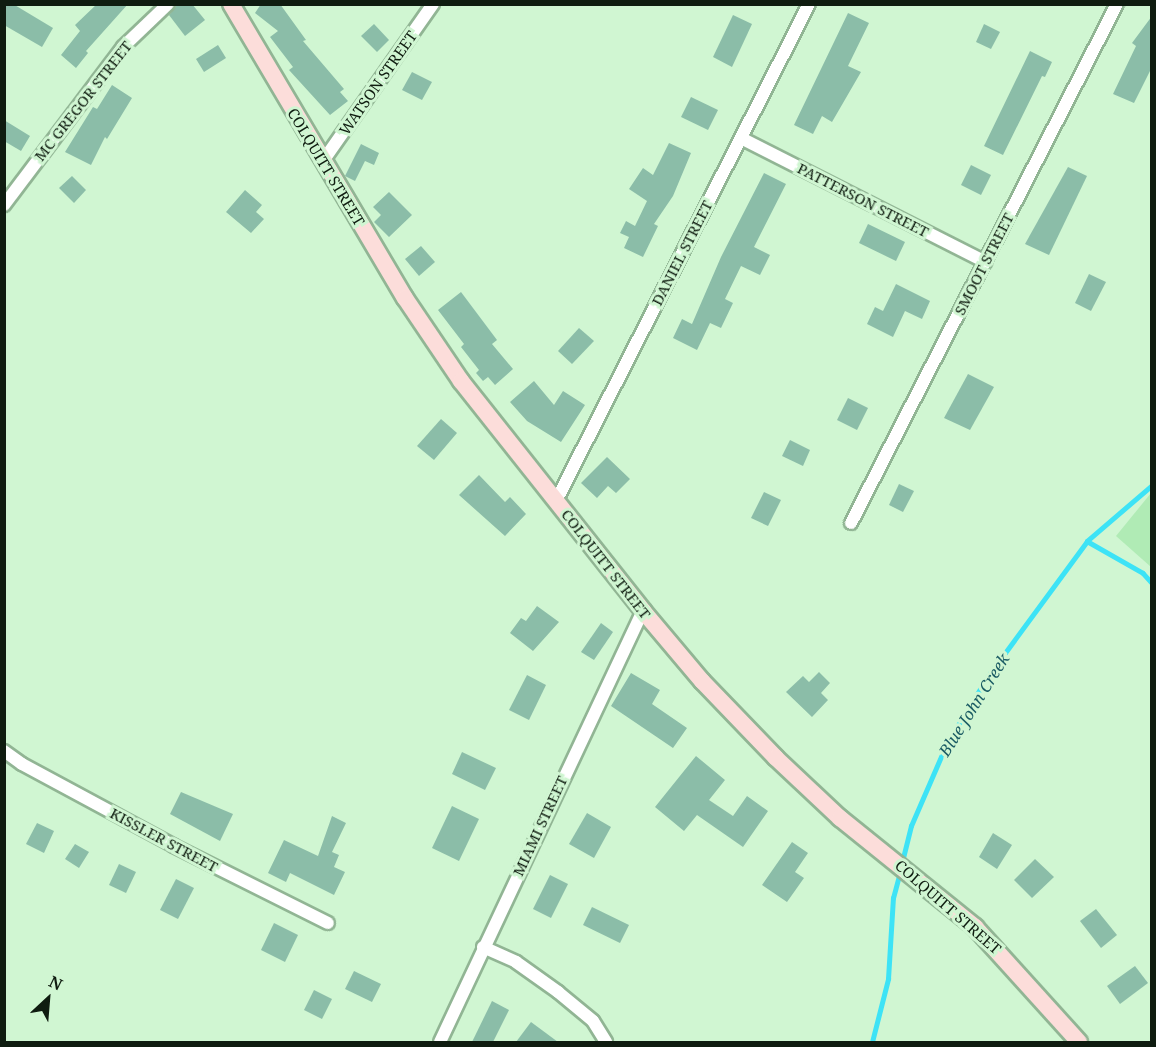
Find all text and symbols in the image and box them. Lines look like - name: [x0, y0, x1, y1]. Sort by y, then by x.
- street label: WATSON STREET: [335, 27, 421, 139]
- street label: MC GREGOR STREET: [31, 37, 135, 165]
- street label: COLQUITT STREET: [284, 105, 368, 229]
- street label: PATTERSON STREET: [794, 159, 932, 241]
- street label: DANIEL STREET: [648, 197, 716, 309]
- street label: SMOOT STREET: [951, 210, 1017, 318]
- street label: COLQUITT STREET: [558, 506, 654, 622]
- water label: Blue John Creek: [935, 650, 1013, 760]
- street label: MIAMI STREET: [509, 773, 571, 879]
- street label: KISSLER STREET: [107, 804, 221, 876]
- street label: COLQUITT STREET: [891, 856, 1005, 958]
- north arrow: [18, 969, 78, 1029]
- text: N: [45, 970, 66, 995]

